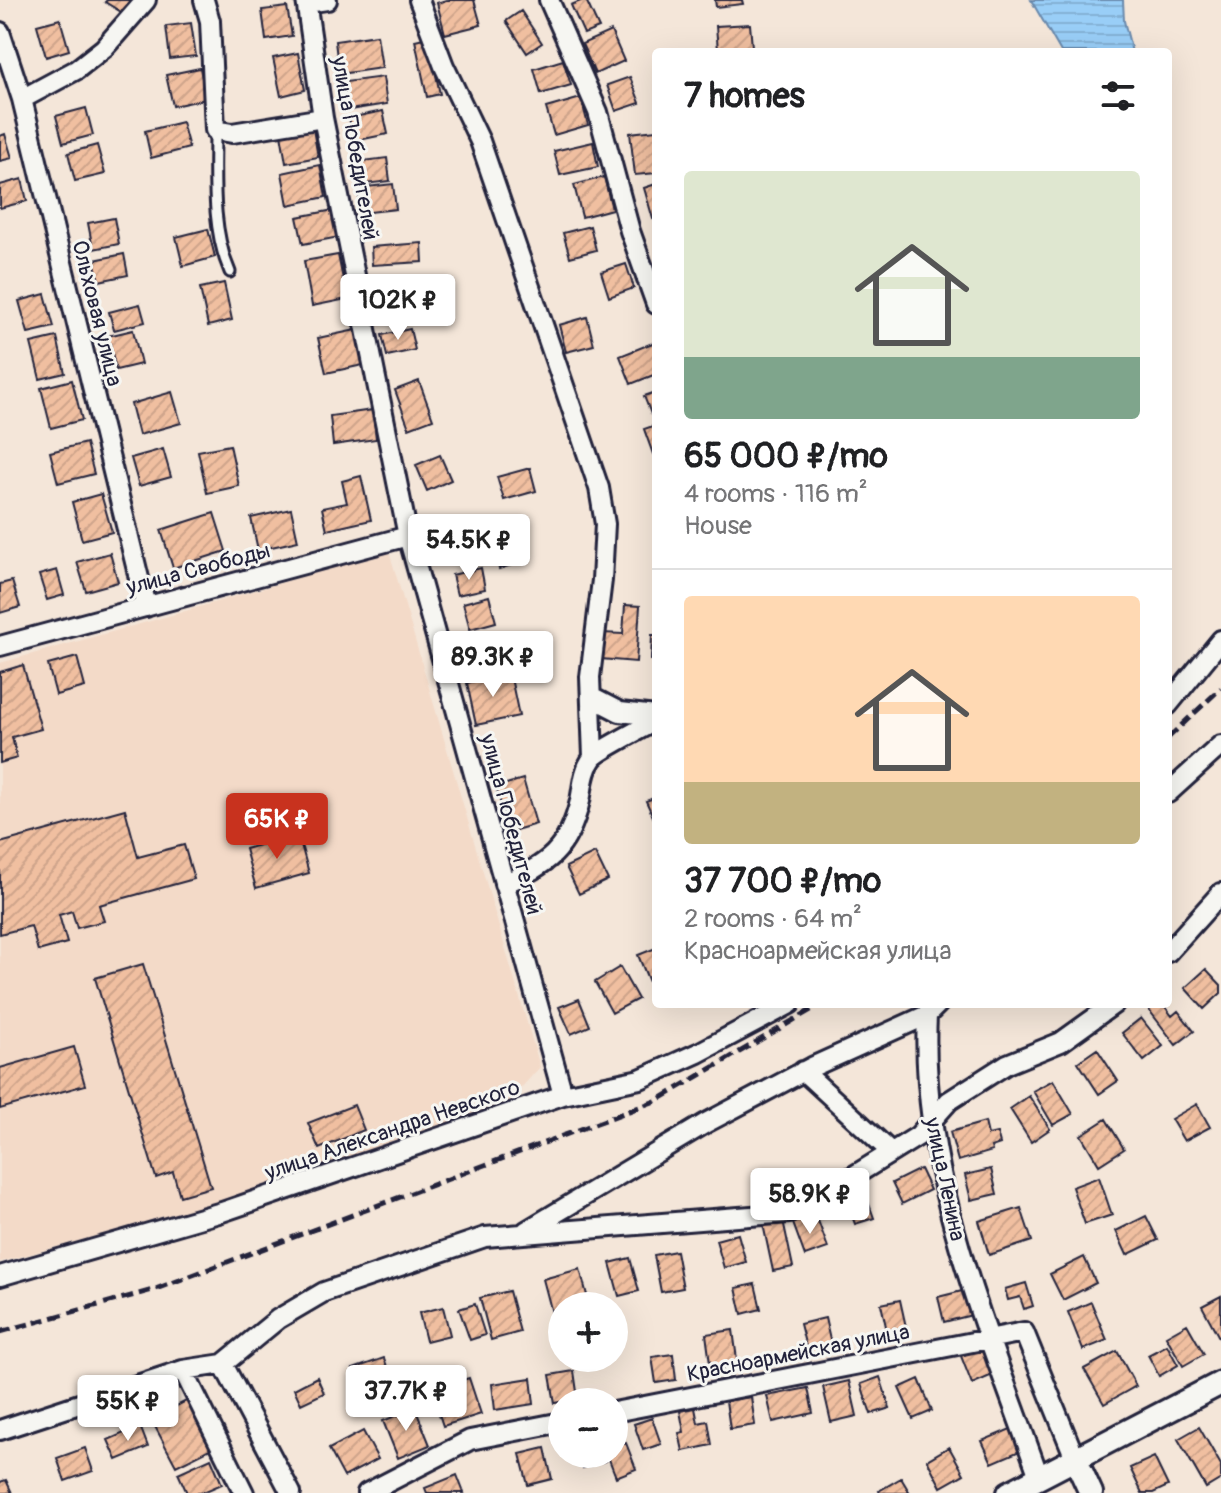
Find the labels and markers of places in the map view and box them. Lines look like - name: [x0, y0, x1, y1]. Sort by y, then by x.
- pin: 102K ₽: [333, 274, 463, 342]
- pin: 54.5K ₽: [395, 514, 543, 582]
- pin: 89.3K ₽: [419, 631, 567, 699]
- pin: 65K ₽: [221, 793, 333, 861]
- pin: 58.9K ₽: [736, 1168, 884, 1236]
- pin: 37.7K ₽: [332, 1365, 480, 1433]
- pin: 55K ₽: [72, 1375, 184, 1443]

